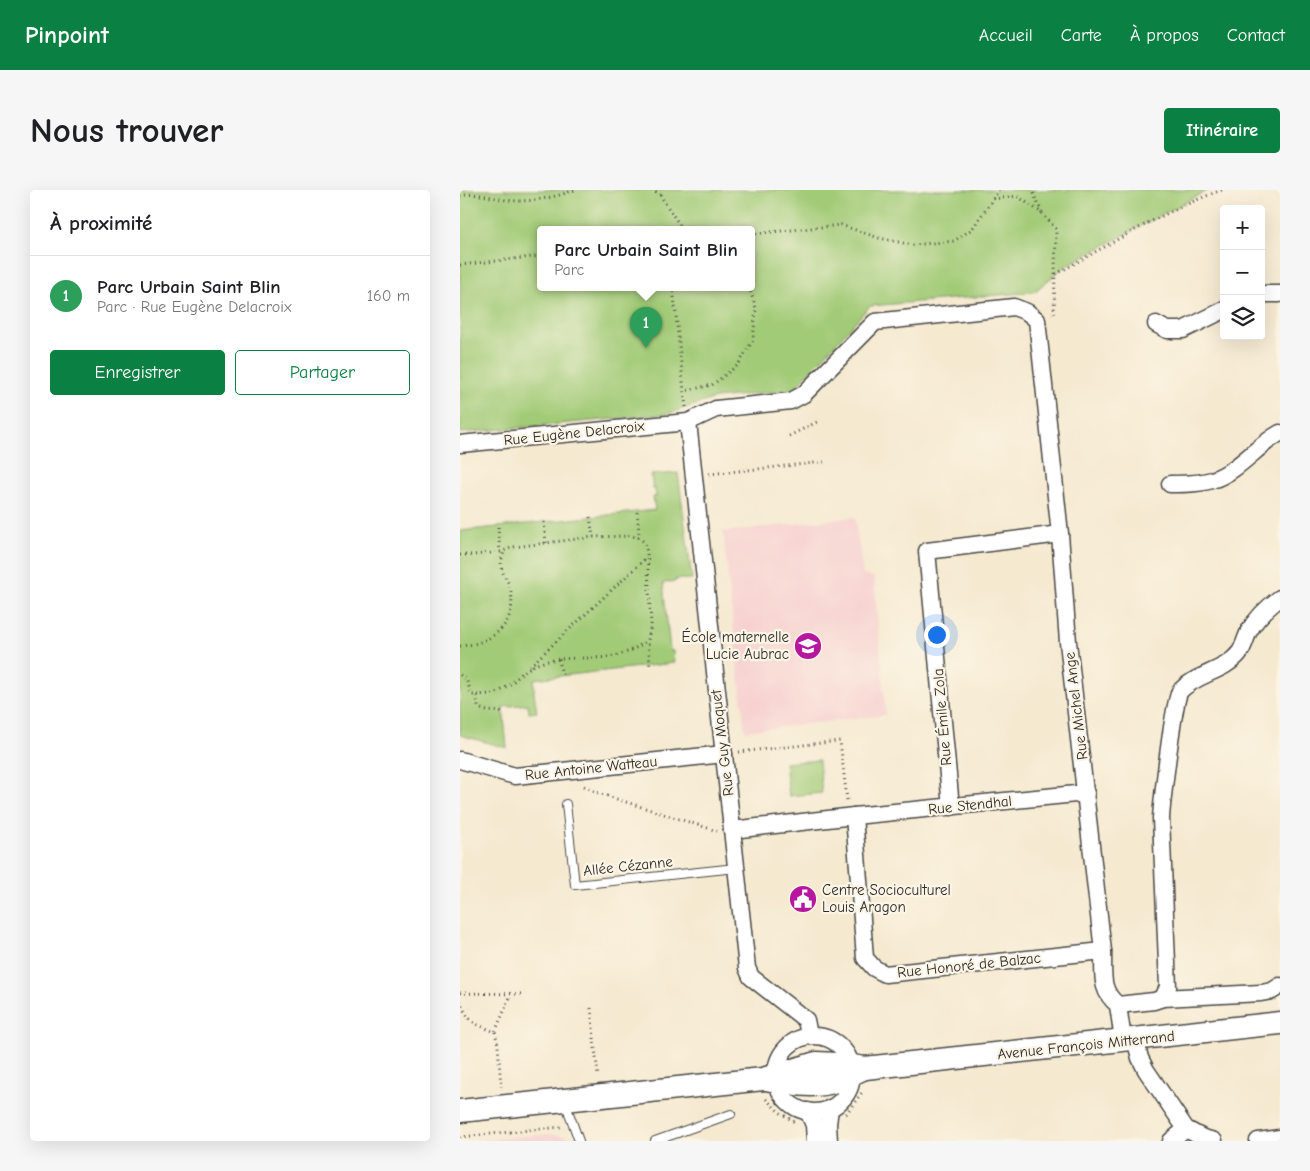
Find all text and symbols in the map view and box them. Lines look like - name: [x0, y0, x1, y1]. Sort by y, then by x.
- text: Pinpoint: [25, 21, 109, 49]
- text: Accueil: [979, 25, 1033, 46]
- text: Carte: [1061, 25, 1102, 46]
- text: À propos: [1130, 25, 1199, 46]
- text: Contact: [1227, 25, 1285, 46]
- button: Itinéraire: [1164, 108, 1280, 153]
- text: Nous trouver: [30, 110, 223, 151]
- map controls: [1220, 205, 1265, 340]
- button: +: [1220, 205, 1265, 250]
- text: À proximité: [50, 211, 152, 235]
- popup: [537, 226, 755, 291]
- text: Parc Urbain Saint Blin: [554, 239, 738, 261]
- button: −: [1220, 250, 1265, 295]
- text: Parc: [554, 261, 584, 279]
- text: Parc Urbain Saint Blin: [97, 276, 281, 298]
- text: 1: [63, 287, 69, 305]
- text: 160 m: [367, 287, 410, 305]
- button: layers: [1220, 295, 1265, 340]
- text: Parc · Rue Eugène Delacroix: [97, 298, 292, 316]
- pin: 1: [630, 307, 662, 348]
- button: Enregistrer: [50, 350, 225, 395]
- button: Partager: [235, 350, 410, 395]
- street label: Rue Eugène Delacroix: [503, 417, 646, 449]
- your location: [924, 622, 950, 648]
- place label: École maternelle Lucie Aubrac: [682, 627, 789, 663]
- school or university icon: École maternelle Lucie Aubrac: [793, 631, 823, 661]
- street label: Rue Michel Ange: [1060, 651, 1092, 761]
- street label: Rue Émile Zola: [928, 668, 955, 766]
- street label: Rue Guy Moquet: [706, 688, 737, 797]
- street label: Rue Antoine Watteau: [524, 752, 658, 784]
- street label: Rue Stendhal: [927, 792, 1013, 818]
- street label: Allée Cézanne: [582, 852, 674, 880]
- place label: Centre Socioculturel Louis Aragon: [822, 881, 951, 916]
- public building icon: Centre Socioculturel Louis Aragon: [788, 884, 818, 914]
- street label: Rue Honoré de Balzac: [896, 949, 1042, 981]
- street label: Avenue François Mitterrand: [996, 1027, 1176, 1063]

